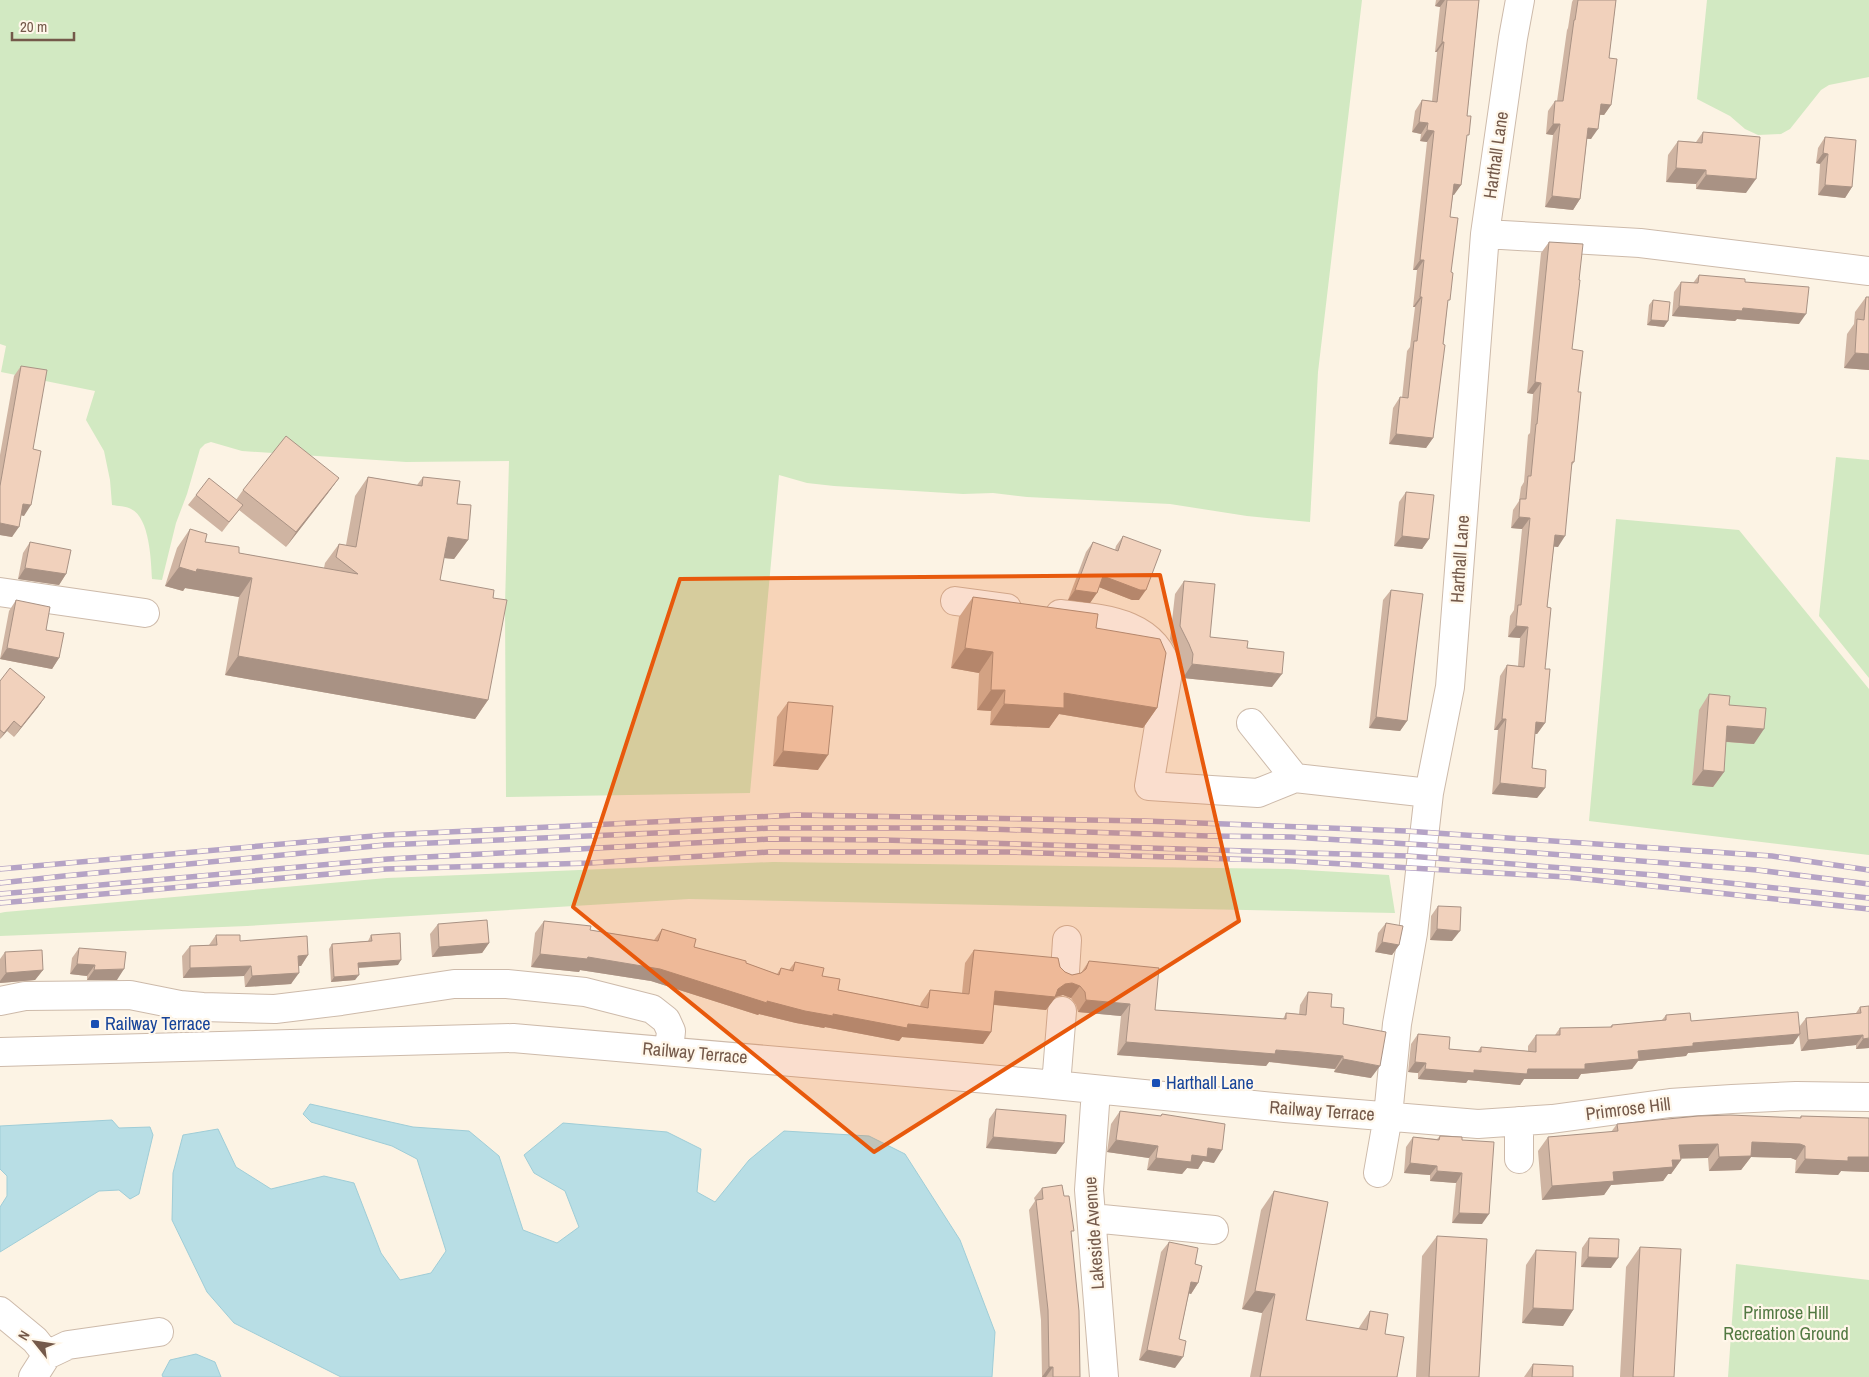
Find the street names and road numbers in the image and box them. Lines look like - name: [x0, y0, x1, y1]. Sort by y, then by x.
- street label: Harthall Lane: [1477, 110, 1514, 200]
- street label: Harthall Lane: [1444, 514, 1475, 604]
- street label: Railway Terrace: [641, 1035, 749, 1070]
- street label: Primrose Hill: [1584, 1091, 1672, 1126]
- street label: Railway Terrace: [1269, 1094, 1376, 1127]
- street label: Lakeside Avenue: [1077, 1176, 1110, 1290]

